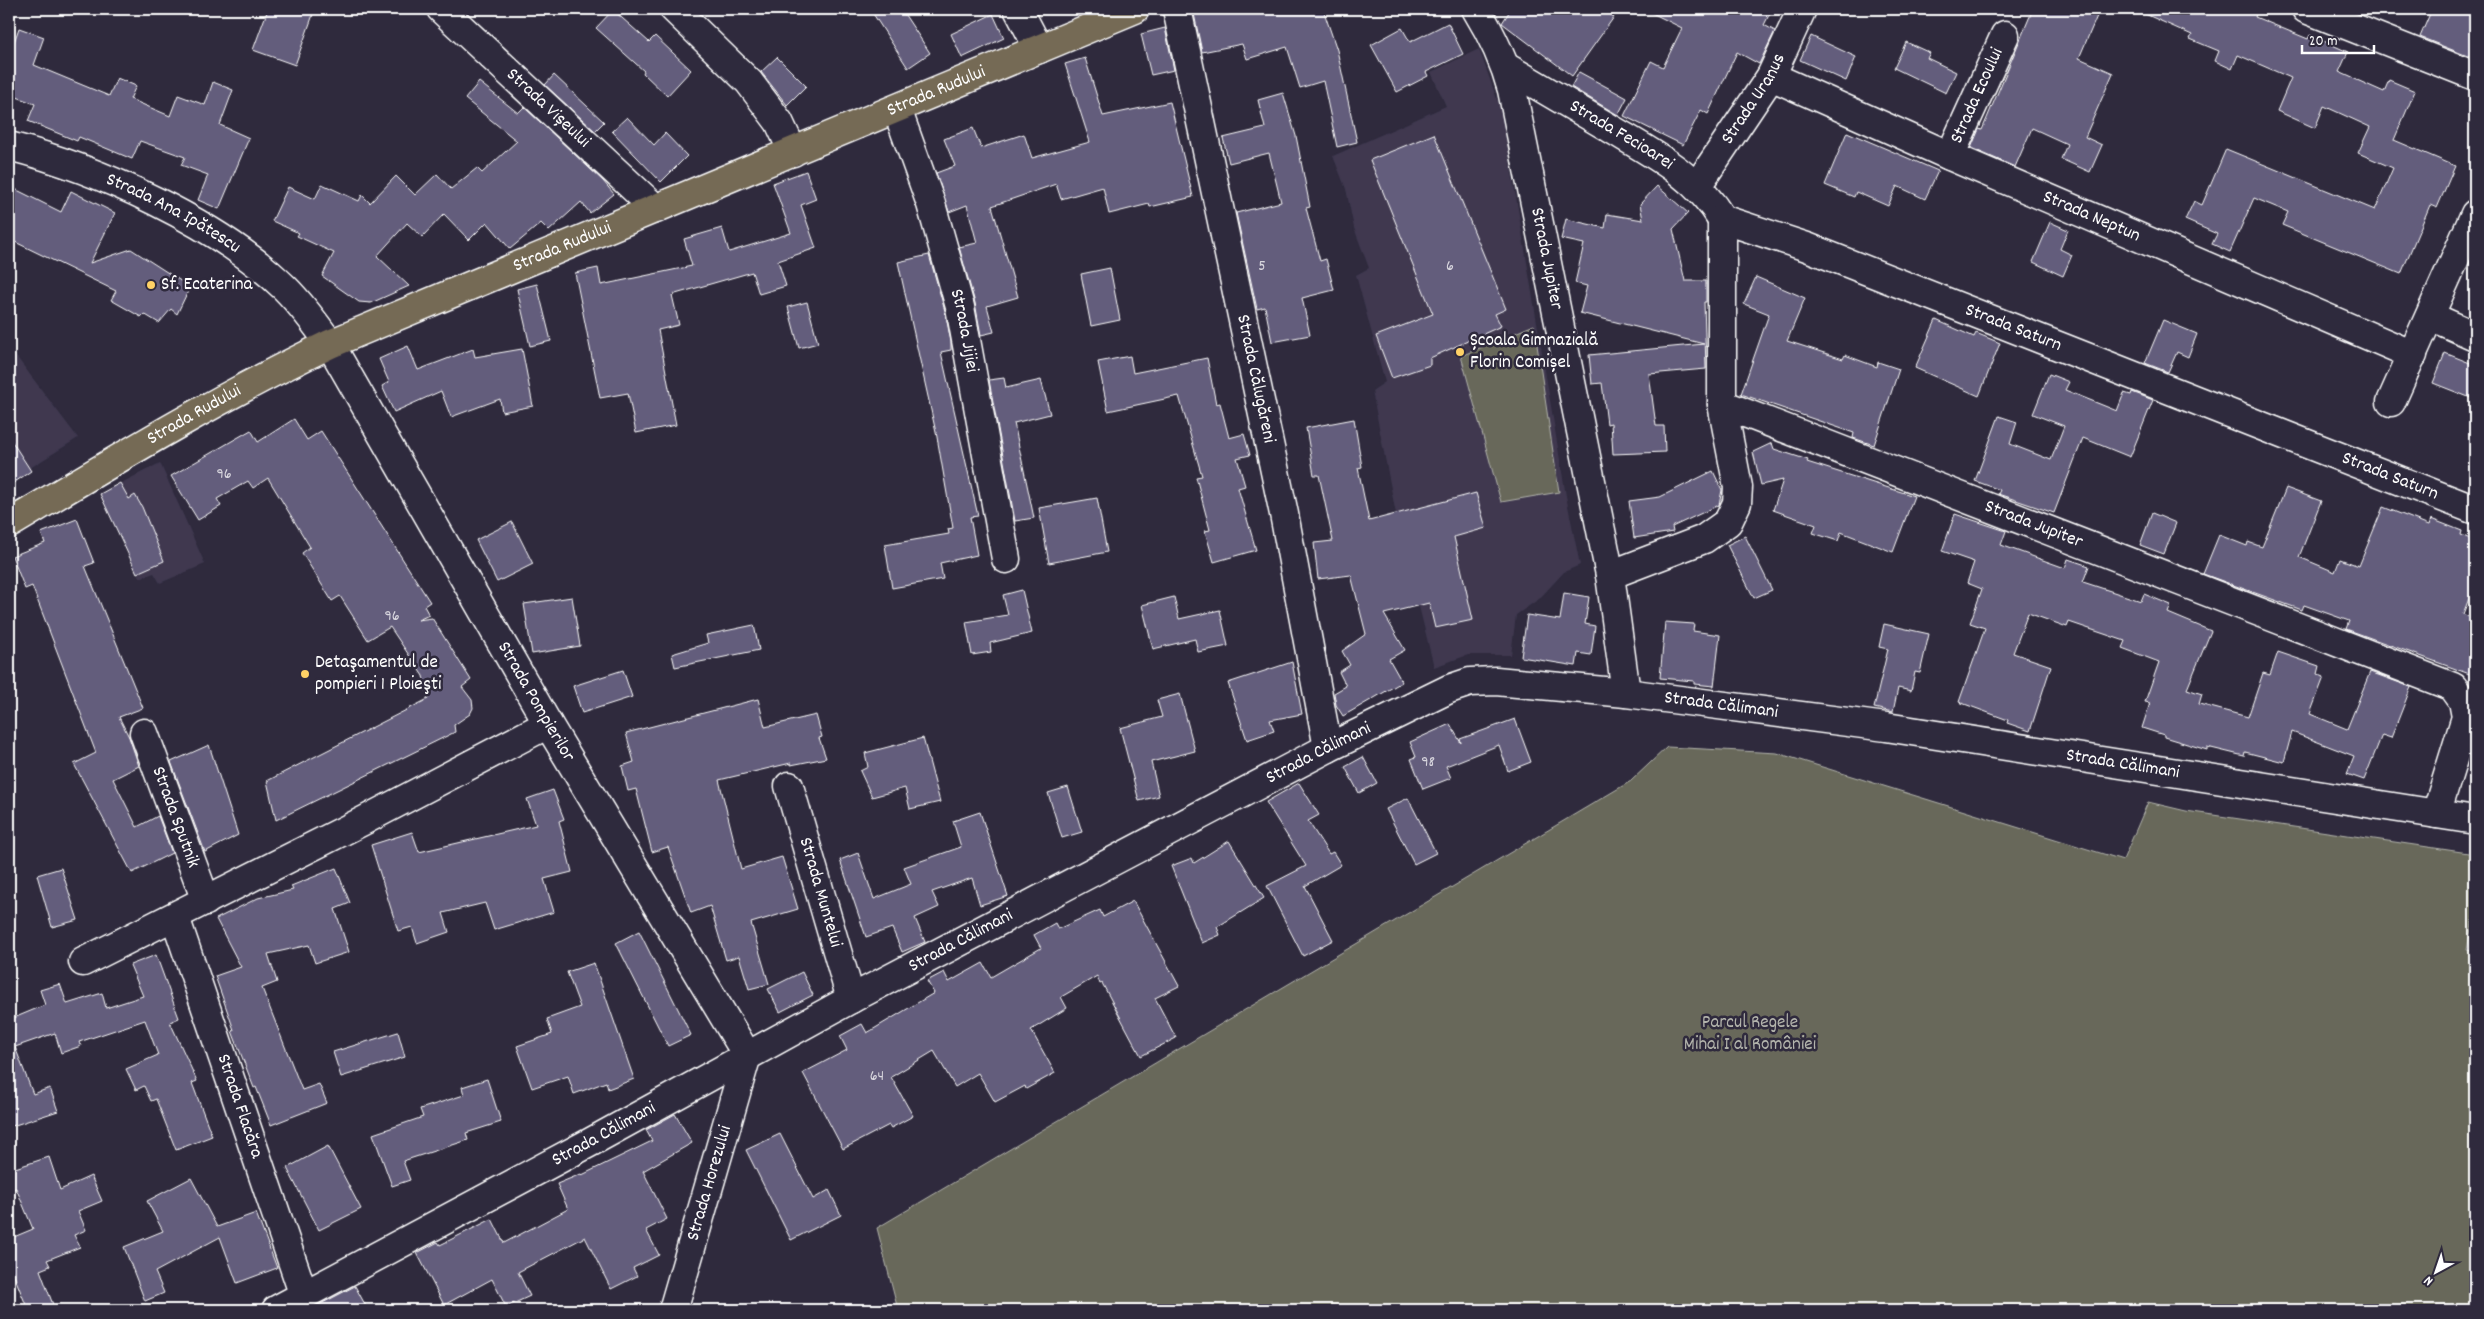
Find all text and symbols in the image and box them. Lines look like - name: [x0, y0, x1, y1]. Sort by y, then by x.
- scale bar: [2302, 22, 2374, 54]
- text: 20 m: [2309, 31, 2337, 53]
- street label: Strada Ecoului: [1944, 43, 2011, 148]
- street label: Strada Uranus: [1715, 49, 1793, 150]
- street label: Strada Rudului: [883, 59, 990, 124]
- street label: Strada Vișeului: [500, 62, 597, 155]
- street label: Strada Fecioarei: [1564, 93, 1680, 178]
- street label: Strada Ana Ipătescu: [101, 167, 246, 261]
- street label: Strada Neptun: [2038, 184, 2145, 250]
- street label: Strada Jupiter: [1523, 205, 1570, 312]
- street label: Strada Rudului: [509, 215, 616, 280]
- house number: 5: [1258, 255, 1266, 278]
- house number: 6: [1446, 255, 1454, 278]
- place label: Sf. Ecaterina: [161, 272, 253, 299]
- marker: Sf. Ecaterina: [145, 279, 157, 291]
- street label: Strada Jijiei: [942, 286, 985, 375]
- street label: Strada Saturn: [1961, 297, 2065, 359]
- street label: Strada Călugăreni: [1229, 312, 1282, 446]
- place label: Școala Gimnazială Florin Comișel: [1470, 328, 1599, 377]
- marker: Școala Gimnazială Florin Comișel: [1454, 346, 1466, 358]
- street label: Strada Rudului: [142, 378, 247, 452]
- street label: Strada Saturn: [2338, 445, 2442, 508]
- house number: 96: [216, 463, 232, 486]
- street label: Strada Jupiter: [1980, 493, 2087, 556]
- house number: 96: [384, 605, 400, 628]
- street label: Strada Pompierilor: [490, 637, 581, 767]
- place label: Detaşamentul de pompieri 1 Ploieşti: [315, 650, 442, 699]
- marker: Detaşamentul de pompieri 1 Ploieşti: [299, 668, 311, 680]
- street label: Strada Călimani: [1662, 685, 1780, 726]
- street label: Strada Călimani: [1261, 715, 1376, 792]
- street label: Strada Călimani: [2064, 742, 2182, 787]
- house number: 98: [1421, 751, 1435, 774]
- street label: Strada Sputnik: [144, 763, 206, 872]
- street label: Strada Muntelui: [791, 834, 849, 951]
- street label: Strada Călimani: [904, 902, 1018, 980]
- park label: Parcul Regele Mihai I al României: [1684, 1010, 1817, 1059]
- street label: Strada Flacăra: [209, 1051, 270, 1163]
- house number: 64: [870, 1065, 884, 1088]
- street label: Strada Călimani: [547, 1095, 661, 1174]
- street label: Strada Horezului: [680, 1122, 739, 1244]
- north arrow: [2412, 1246, 2462, 1296]
- text: N: [2420, 1270, 2438, 1290]

